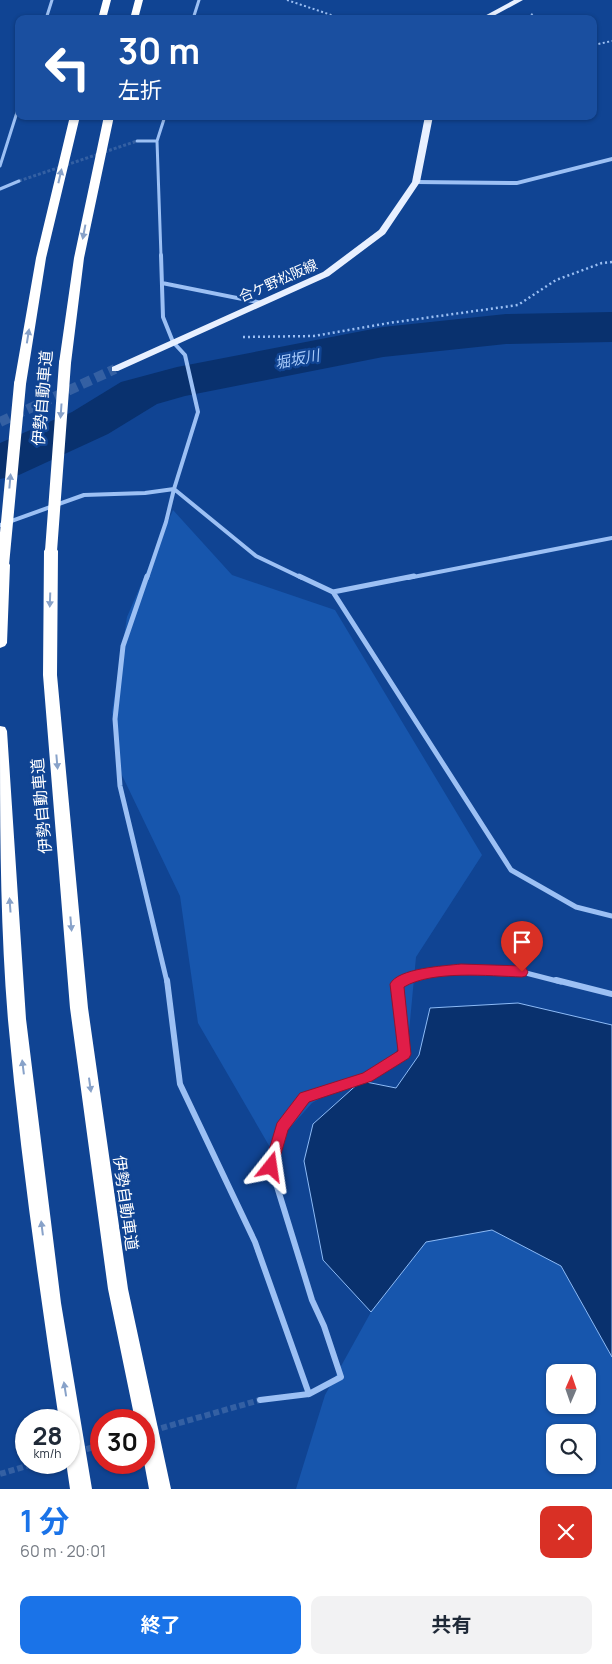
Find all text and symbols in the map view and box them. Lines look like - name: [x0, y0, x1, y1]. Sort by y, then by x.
- text: 30 m: [118, 27, 200, 75]
- icon: left: [35, 35, 100, 100]
- text: 左折: [118, 75, 162, 105]
- one-way arrow: [56, 169, 64, 184]
- one-way arrow: [80, 225, 88, 240]
- street label: 合ケ野松阪線: [236, 254, 320, 306]
- one-way arrow: [24, 327, 32, 343]
- water label: 堀坂川: [273, 344, 323, 374]
- street label: 伊勢自動車道: [27, 349, 57, 447]
- one-way arrow: [56, 404, 64, 420]
- one-way arrow: [7, 473, 15, 489]
- one-way arrow: [45, 592, 53, 608]
- one-way arrow: [53, 754, 61, 770]
- street label: 伊勢自動車道: [26, 757, 56, 855]
- one-way arrow: [6, 897, 14, 913]
- one-way arrow: [68, 916, 76, 932]
- pin: [501, 921, 543, 972]
- icon: arrive: [508, 928, 536, 956]
- one-way arrow: [19, 1059, 27, 1075]
- one-way arrow: [86, 1077, 94, 1093]
- position arrow: [244, 1140, 296, 1192]
- street label: 伊勢自動車道: [108, 1154, 144, 1252]
- one-way arrow: [38, 1220, 46, 1236]
- north arrow: [546, 1364, 596, 1414]
- map controls: [546, 1364, 596, 1474]
- one-way arrow: [61, 1381, 69, 1397]
- speed limit sign: 30: [90, 1409, 155, 1474]
- text: 28: [32, 1418, 63, 1453]
- button: search: [546, 1424, 596, 1474]
- text: km/h: [34, 1445, 61, 1462]
- text: 1 分: [20, 1500, 69, 1541]
- button: close: [540, 1506, 592, 1558]
- text: 60 m · 20:01: [20, 1540, 106, 1562]
- button: 終了: [20, 1596, 301, 1654]
- button: 共有: [311, 1596, 592, 1654]

